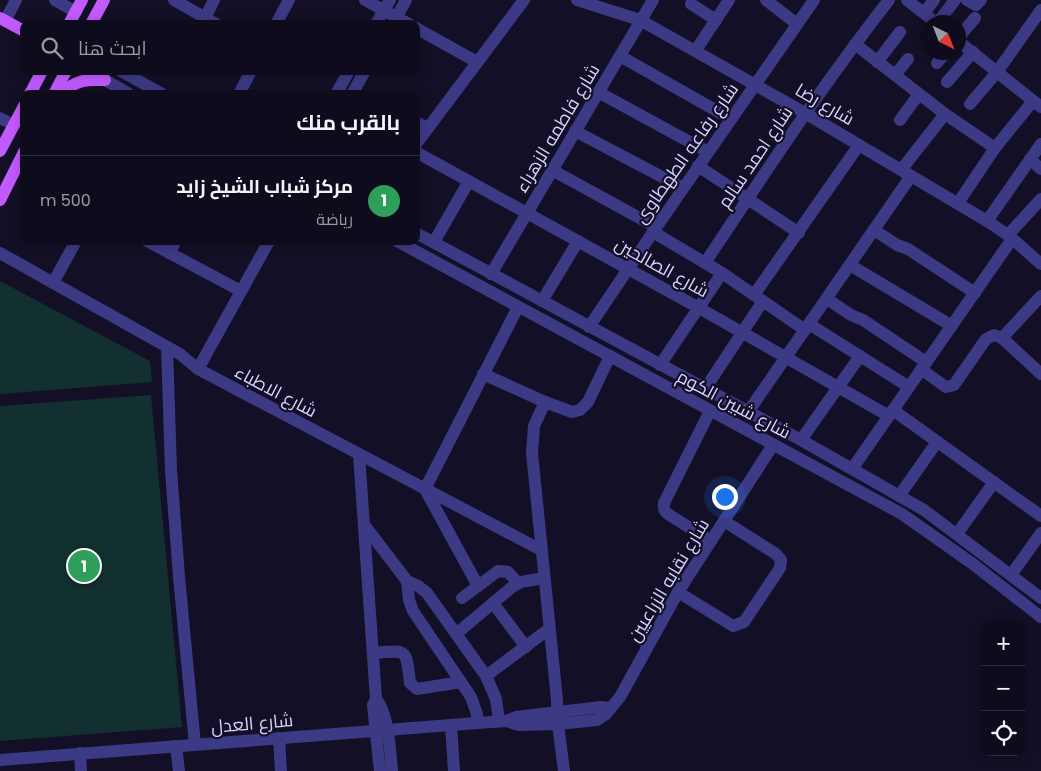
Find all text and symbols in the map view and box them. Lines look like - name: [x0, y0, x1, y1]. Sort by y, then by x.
- north arrow: [921, 15, 966, 60]
- search box: [20, 20, 420, 75]
- icon: search: [38, 34, 66, 62]
- text: ابحث هنا: [78, 35, 147, 62]
- street label: شارع فاطمه الزهراء: [509, 59, 605, 197]
- street label: شارع رضا: [791, 77, 859, 131]
- street label: شارع رفاعه الطهطاوى: [628, 78, 744, 228]
- street label: شارع احمد سالم: [712, 101, 798, 213]
- text: بالقرب منك: [296, 108, 400, 137]
- text: مركز شباب الشيخ زايد: [176, 173, 353, 200]
- text: 500 m: [40, 189, 91, 212]
- text: 1: [381, 189, 387, 212]
- text: رياضة: [316, 208, 353, 231]
- street label: شارع الصالحين: [611, 231, 713, 303]
- street label: شارع الاطباء: [230, 359, 322, 423]
- street label: شارع شبين الكوم: [673, 363, 795, 445]
- your location: [712, 484, 738, 510]
- street label: شارع نقابه الزراعيين: [621, 514, 715, 646]
- pin: 1: [68, 547, 100, 585]
- map controls: [981, 621, 1026, 756]
- button: +: [981, 621, 1026, 666]
- button: −: [981, 666, 1026, 711]
- street label: شارع العدل: [210, 707, 294, 739]
- button: locate: [981, 711, 1026, 756]

